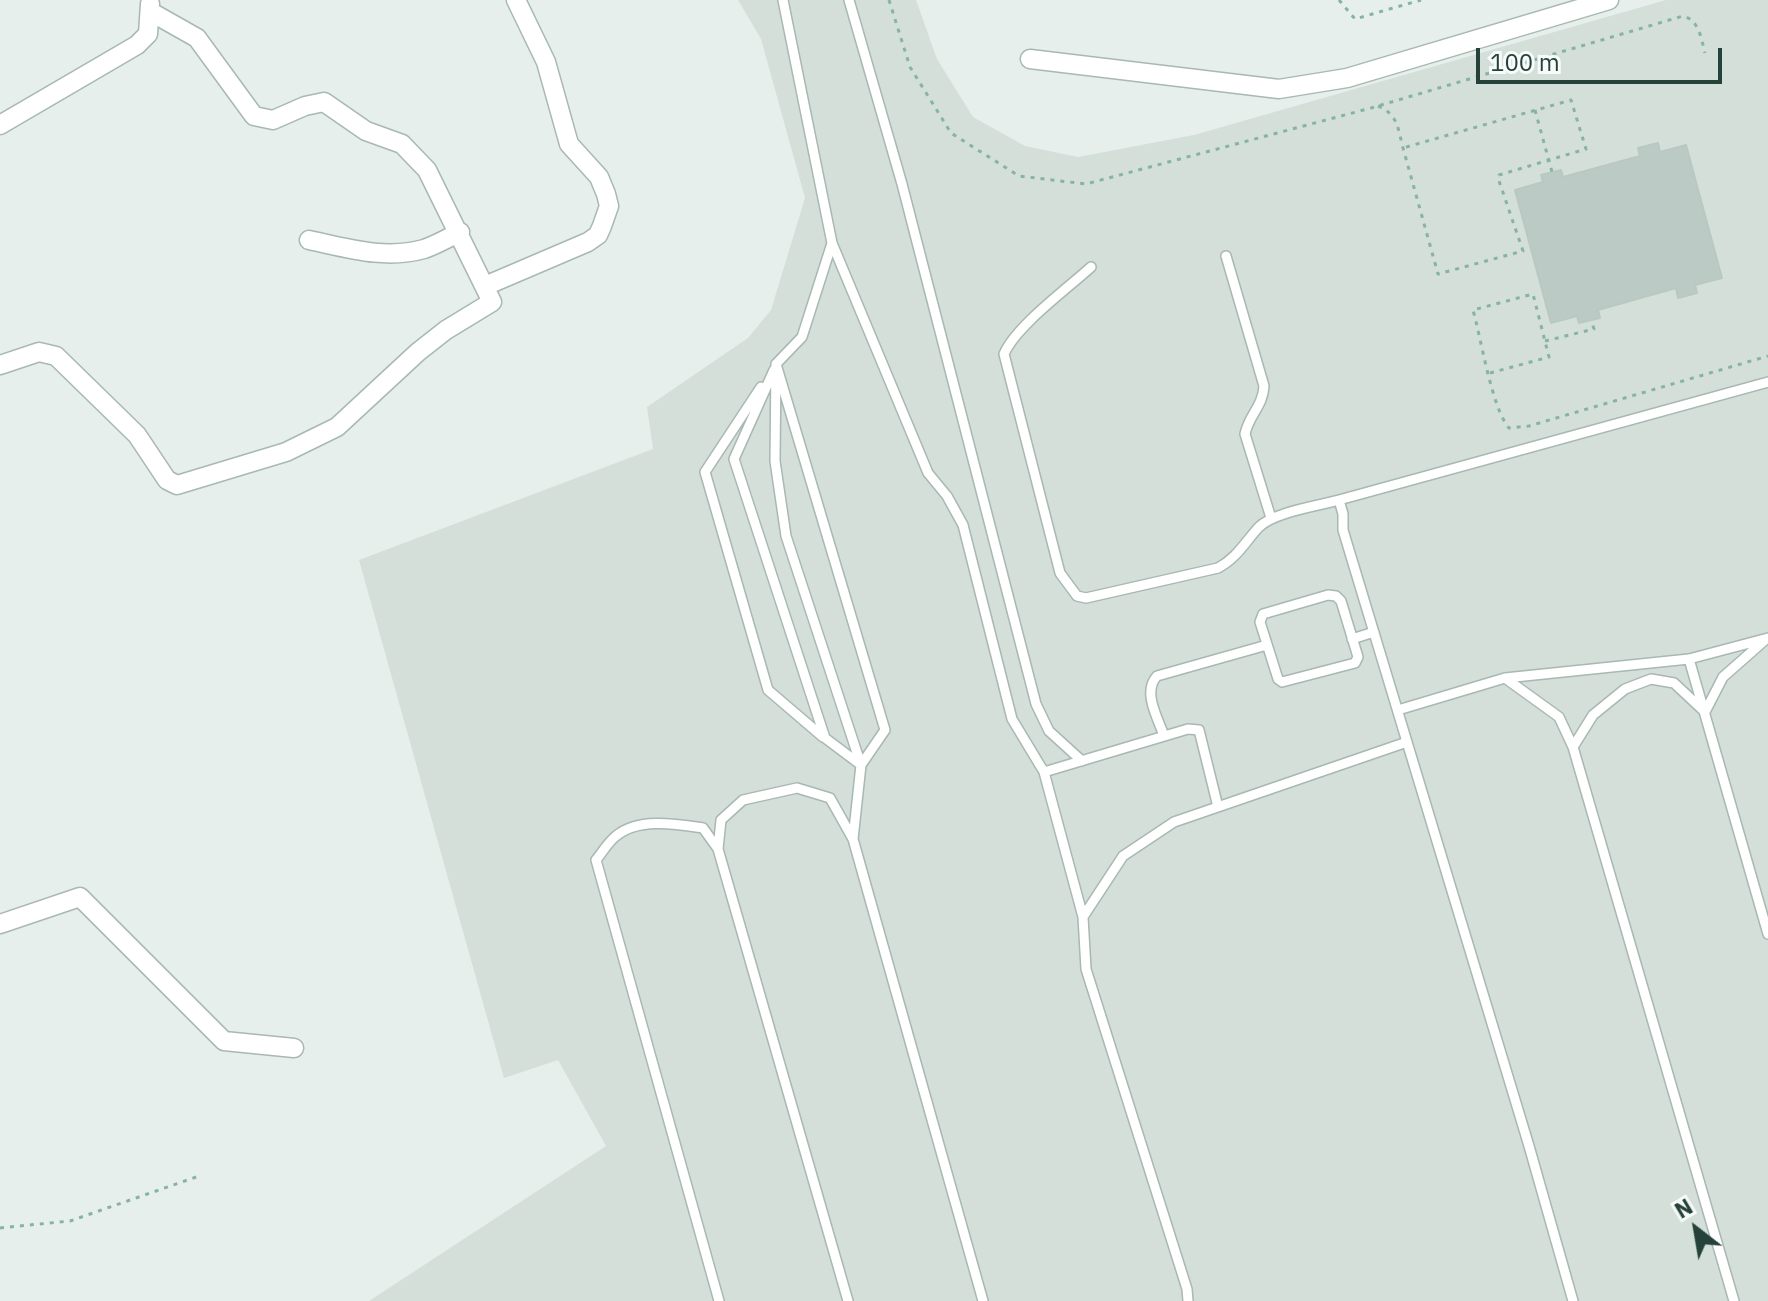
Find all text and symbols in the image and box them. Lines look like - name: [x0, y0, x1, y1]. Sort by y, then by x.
- scale bar: [1480, 32, 1726, 82]
- text: 100 m: [1490, 46, 1560, 78]
- north arrow: [1656, 1189, 1736, 1269]
- text: N: [1669, 1191, 1698, 1225]

